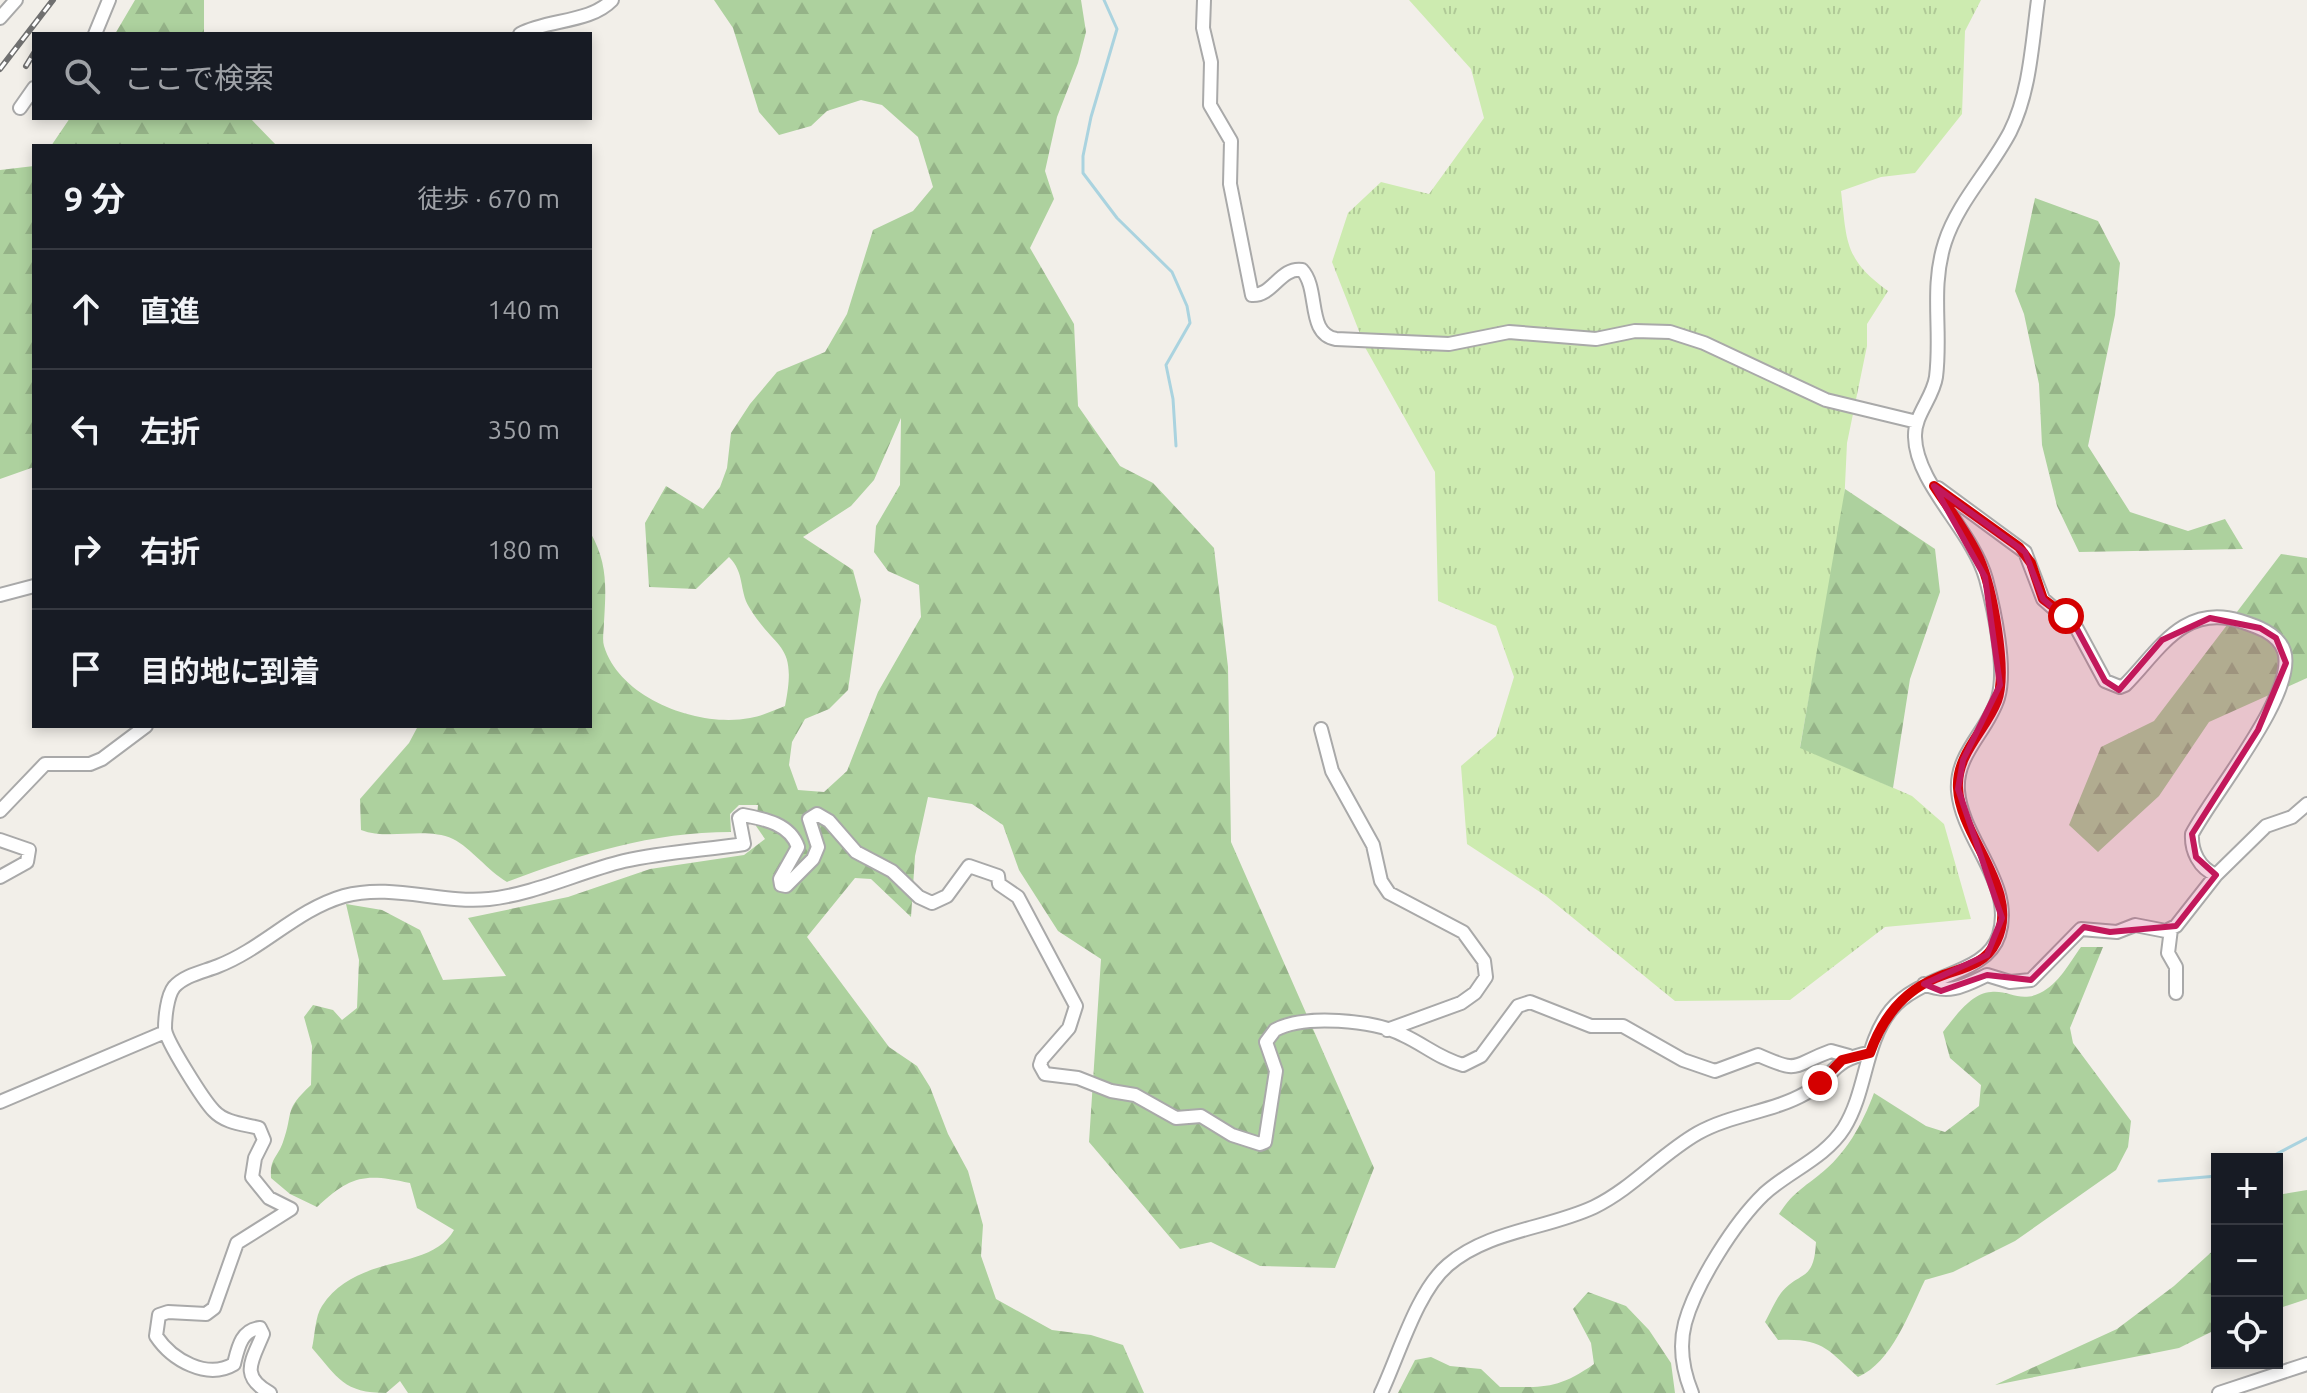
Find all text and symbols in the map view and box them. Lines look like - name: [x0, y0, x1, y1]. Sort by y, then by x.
- search box: [32, 32, 592, 120]
- icon: search: [60, 54, 104, 98]
- text: ここで検索: [124, 61, 274, 95]
- text: 9 分: [64, 179, 125, 217]
- text: 徒歩 · 670 m: [417, 184, 560, 213]
- icon: ahead: [64, 287, 108, 331]
- text: 直進: [140, 294, 200, 328]
- text: 140 m: [488, 295, 560, 324]
- icon: left: [64, 407, 108, 451]
- text: 左折: [140, 414, 200, 448]
- text: 350 m: [488, 415, 560, 444]
- icon: right: [64, 527, 108, 571]
- text: 右折: [140, 534, 200, 568]
- text: 180 m: [488, 535, 560, 564]
- route start: [2048, 598, 2084, 634]
- icon: arrive: [64, 647, 108, 691]
- text: 目的地に到着: [140, 654, 320, 688]
- route end: [1802, 1065, 1838, 1101]
- map controls: [2211, 1153, 2283, 1369]
- button: +: [2211, 1153, 2283, 1225]
- button: −: [2211, 1225, 2283, 1297]
- button: locate: [2211, 1297, 2283, 1369]

